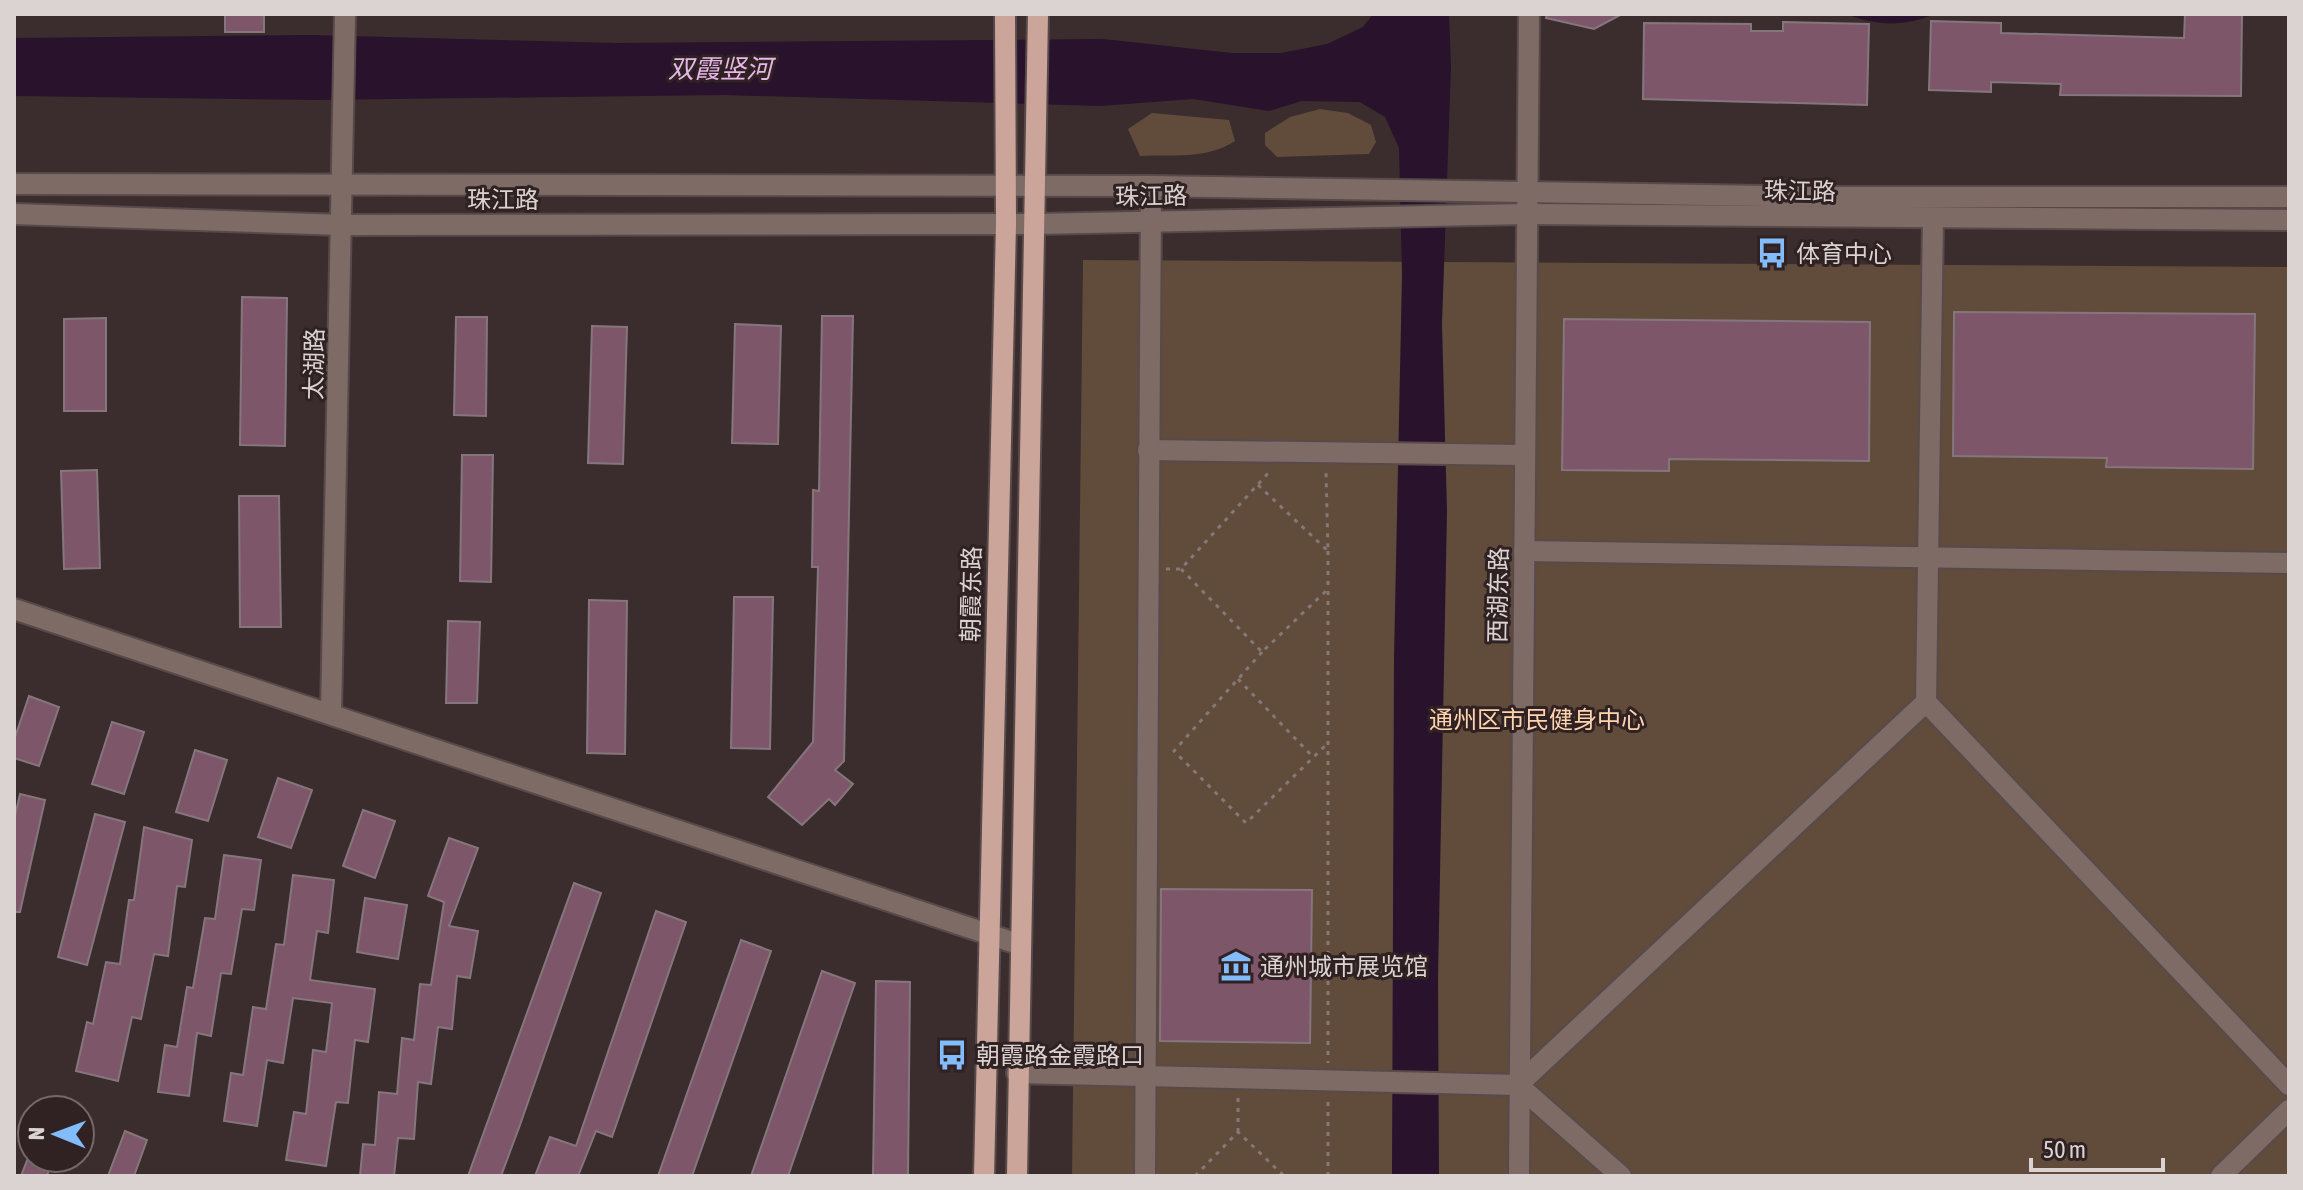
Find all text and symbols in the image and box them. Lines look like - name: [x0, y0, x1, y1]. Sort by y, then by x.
- water label: 双霞竖河: [668, 54, 777, 84]
- street label: 珠江路: [1764, 177, 1836, 205]
- street label: 珠江路: [1115, 182, 1187, 210]
- street label: 珠江路: [467, 186, 539, 213]
- bus stop icon: 体育中心: [1755, 236, 1789, 270]
- place label: 体育中心: [1796, 240, 1892, 267]
- street label: 太湖路: [300, 328, 328, 400]
- street label: 朝霞东路: [957, 546, 985, 642]
- street label: 西湖东路: [1484, 547, 1512, 643]
- park label: 通州区市民健身中心: [1429, 706, 1645, 733]
- museum icon: 通州城市展览馆: [1219, 949, 1253, 983]
- place label: 通州城市展览馆: [1260, 953, 1428, 980]
- bus stop icon: 朝霞路金霞路口: [935, 1038, 969, 1072]
- place label: 朝霞路金霞路口: [976, 1042, 1144, 1069]
- north arrow: [16, 1094, 96, 1174]
- scale bar: [2031, 1122, 2163, 1172]
- text: N: [23, 1127, 49, 1140]
- text: 50 m: [2043, 1136, 2086, 1163]

